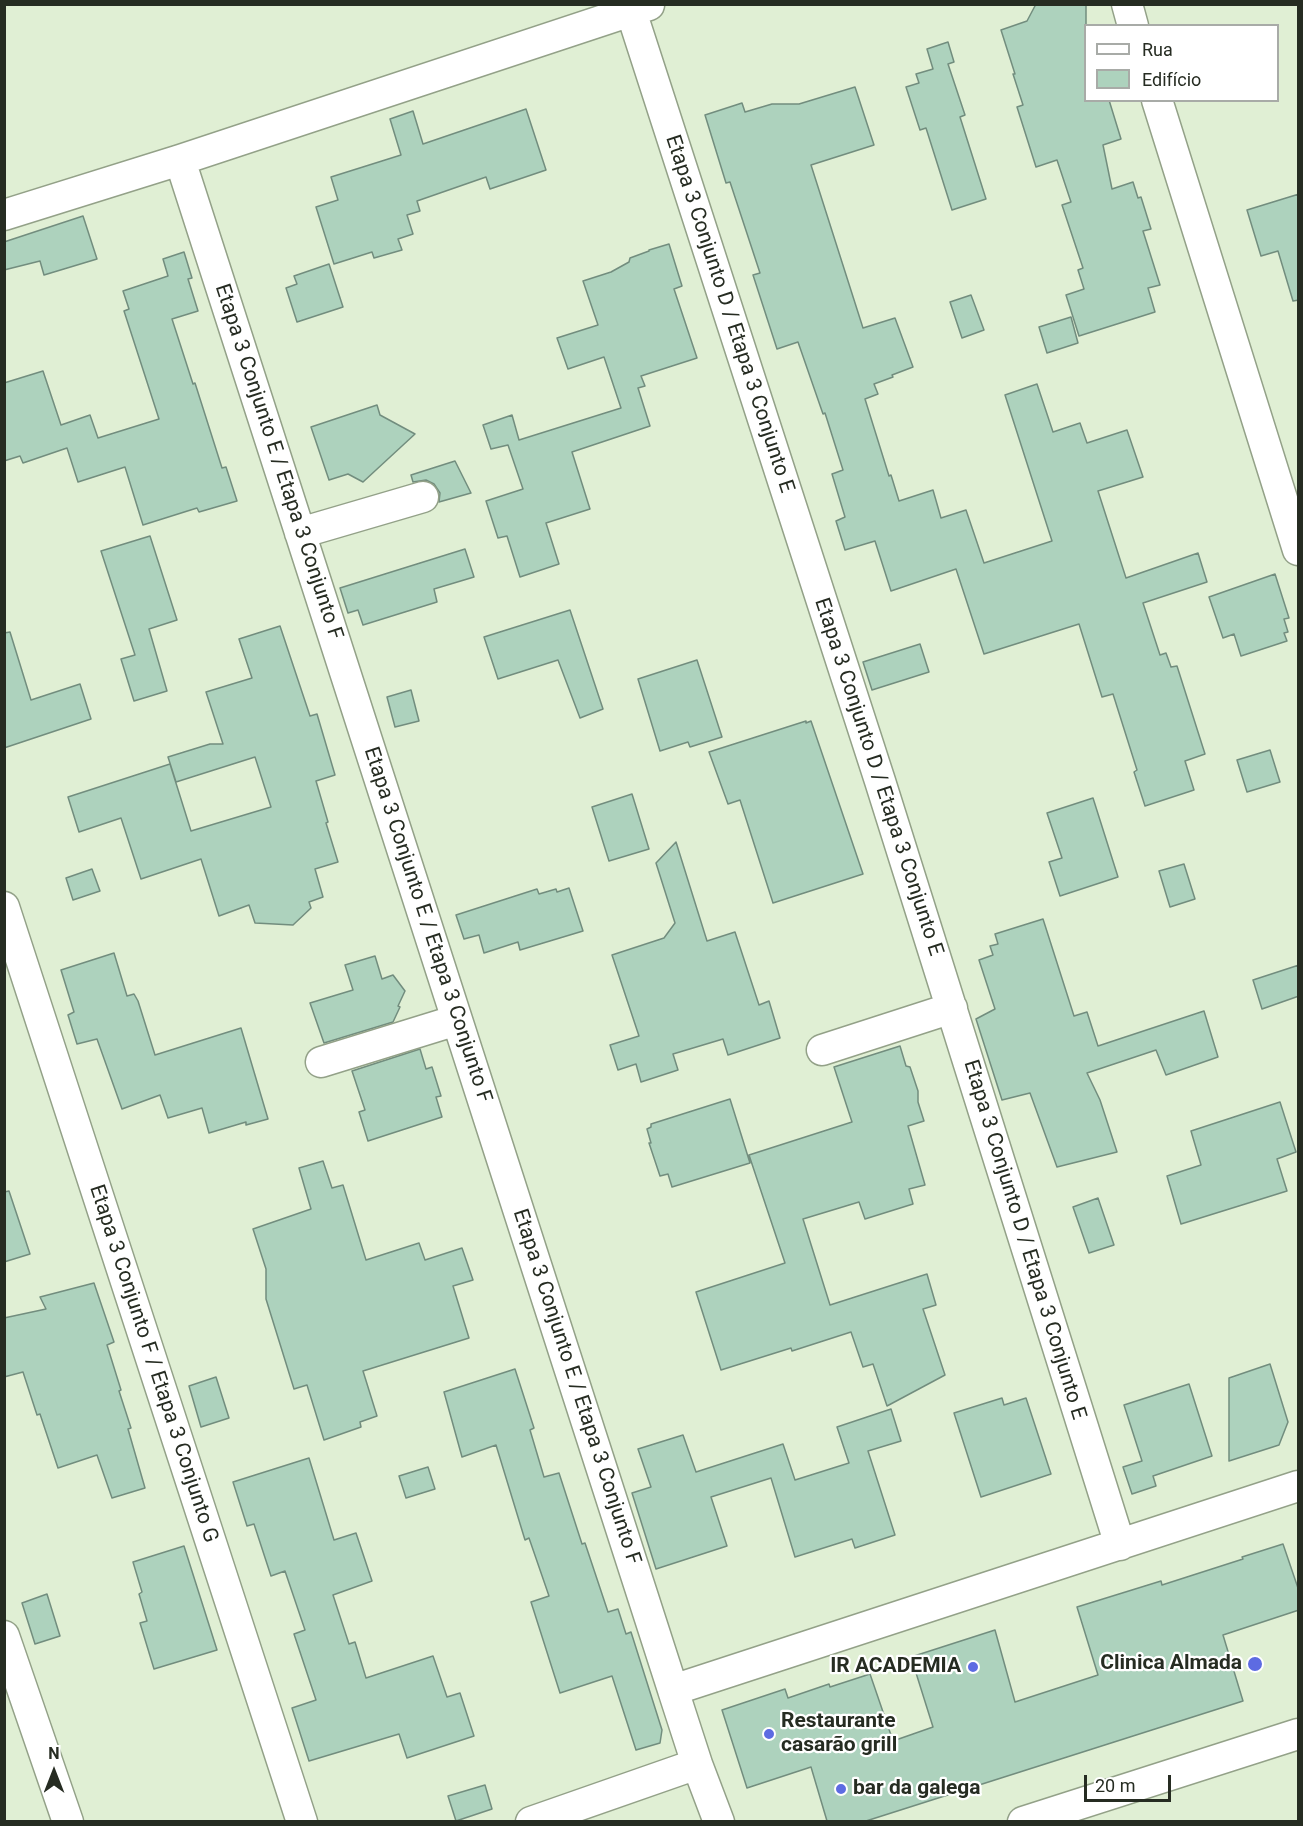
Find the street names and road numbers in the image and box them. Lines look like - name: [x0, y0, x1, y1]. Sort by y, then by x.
- street label: Etapa 3 Conjunto D / Etapa 3 Conjunto E: [659, 132, 799, 496]
- street label: Etapa 3 Conjunto E / Etapa 3 Conjunto F: [208, 281, 348, 643]
- street label: Etapa 3 Conjunto D / Etapa 3 Conjunto E: [808, 595, 948, 959]
- street label: Etapa 3 Conjunto E / Etapa 3 Conjunto F: [357, 744, 497, 1106]
- street label: Etapa 3 Conjunto D / Etapa 3 Conjunto E: [957, 1057, 1091, 1423]
- street label: Etapa 3 Conjunto F / Etapa 3 Conjunto G: [83, 1182, 223, 1546]
- street label: Etapa 3 Conjunto E / Etapa 3 Conjunto F: [506, 1206, 646, 1568]

